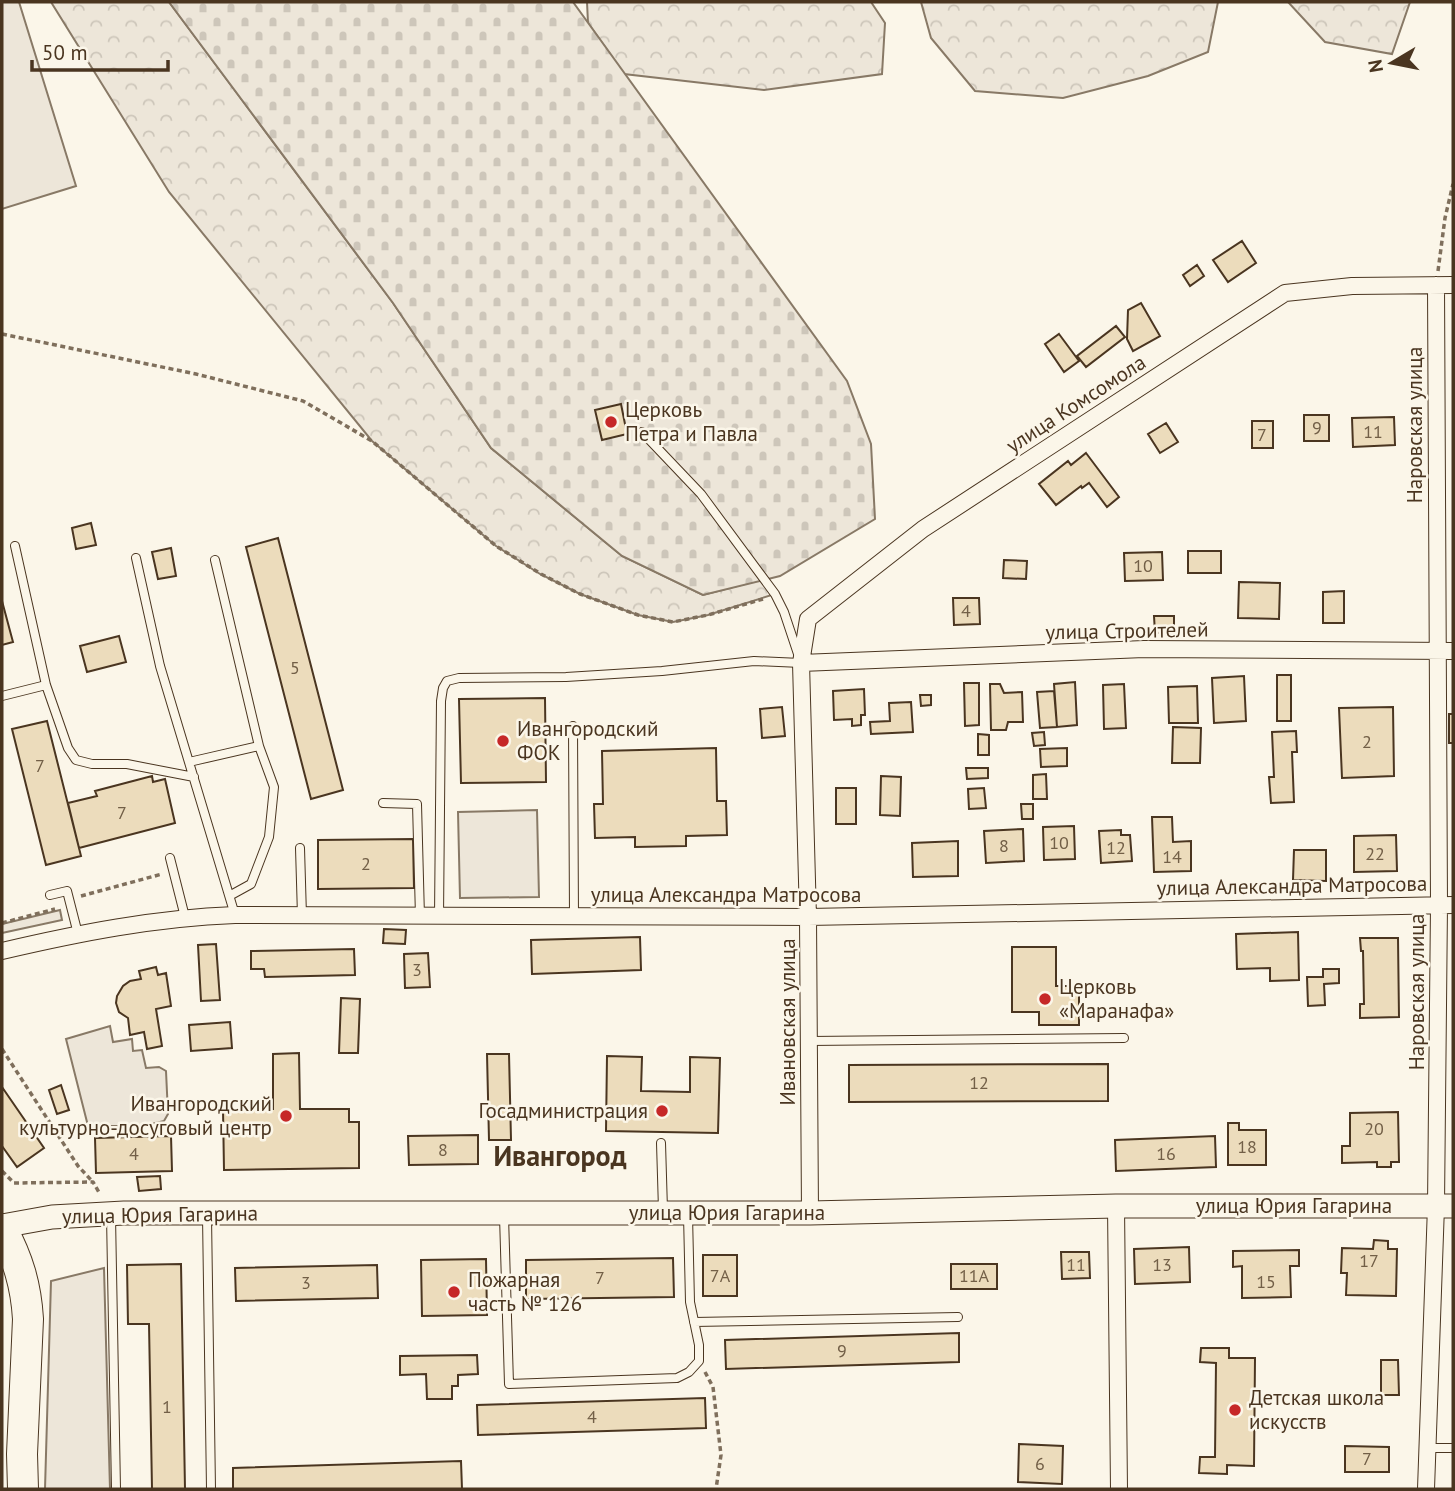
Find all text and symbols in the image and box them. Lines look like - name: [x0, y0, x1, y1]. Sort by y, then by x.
- scale bar: [32, 28, 168, 72]
- north arrow: [1357, 28, 1427, 98]
- text: 50 m: [42, 39, 88, 66]
- text: N: [1362, 58, 1388, 74]
- street label: Наровская улица: [1401, 347, 1428, 503]
- street label: улица Комсомола: [1001, 348, 1151, 459]
- place label: Церковь Петра и Павла: [625, 396, 758, 447]
- marker: Церковь Петра и Павла: [603, 414, 619, 430]
- house number: 9: [1312, 416, 1322, 439]
- house number: 11: [1363, 420, 1383, 443]
- house number: 7: [1257, 423, 1267, 446]
- house number: 10: [1133, 554, 1153, 577]
- house number: 4: [961, 599, 971, 622]
- street label: улица Строителей: [1045, 616, 1209, 645]
- house number: 5: [290, 656, 300, 679]
- place label: Ивангородский ФОК: [517, 715, 659, 766]
- house number: 2: [1362, 730, 1372, 753]
- marker: Ивангородский ФОК: [495, 733, 511, 749]
- house number: 7: [35, 754, 45, 777]
- house number: 7: [117, 801, 127, 824]
- house number: 10: [1049, 831, 1069, 854]
- house number: 8: [999, 834, 1009, 857]
- house number: 12: [1106, 836, 1126, 859]
- house number: 22: [1365, 842, 1385, 865]
- house number: 14: [1162, 845, 1182, 868]
- house number: 2: [361, 852, 371, 875]
- street label: улица Александра Матросова: [1156, 870, 1428, 901]
- street label: улица Александра Матросова: [591, 881, 861, 908]
- street label: Наровская улица: [1403, 914, 1430, 1070]
- street label: Ивановская улица: [774, 938, 801, 1106]
- house number: 3: [412, 958, 422, 981]
- place label: Церковь «Маранафа»: [1059, 973, 1174, 1024]
- marker: Церковь «Маранафа»: [1037, 991, 1053, 1007]
- house number: 12: [969, 1071, 989, 1094]
- place label: Ивангородский культурно-досуговый центр: [19, 1090, 272, 1141]
- place label: Госадминистрация: [478, 1097, 648, 1124]
- marker: Госадминистрация: [654, 1103, 670, 1119]
- marker: Ивангородский культурно-досуговый центр: [278, 1108, 294, 1124]
- house number: 20: [1364, 1117, 1384, 1140]
- house number: 18: [1237, 1135, 1257, 1158]
- district label: Ивангород: [493, 1137, 627, 1174]
- house number: 8: [438, 1138, 448, 1161]
- house number: 4: [129, 1142, 139, 1165]
- house number: 16: [1156, 1142, 1176, 1165]
- street label: улица Юрия Гагарина: [1196, 1192, 1392, 1219]
- street label: улица Юрия Гагарина: [62, 1199, 258, 1230]
- street label: улица Юрия Гагарина: [629, 1199, 825, 1226]
- house number: 17: [1359, 1249, 1379, 1272]
- house number: 11: [1066, 1253, 1086, 1276]
- house number: 13: [1152, 1253, 1172, 1276]
- house number: 7А: [710, 1264, 731, 1287]
- house number: 11А: [959, 1264, 990, 1287]
- place label: Пожарная часть № 126: [468, 1266, 582, 1317]
- house number: 7: [595, 1266, 605, 1289]
- house number: 15: [1256, 1270, 1276, 1293]
- house number: 3: [301, 1271, 311, 1294]
- marker: Пожарная часть № 126: [446, 1284, 462, 1300]
- house number: 9: [837, 1339, 847, 1362]
- place label: Детская школа искусств: [1249, 1384, 1384, 1435]
- house number: 1: [162, 1395, 172, 1418]
- marker: Детская школа искусств: [1227, 1402, 1243, 1418]
- house number: 4: [587, 1405, 597, 1428]
- house number: 7: [1362, 1447, 1372, 1470]
- house number: 6: [1035, 1452, 1045, 1475]

